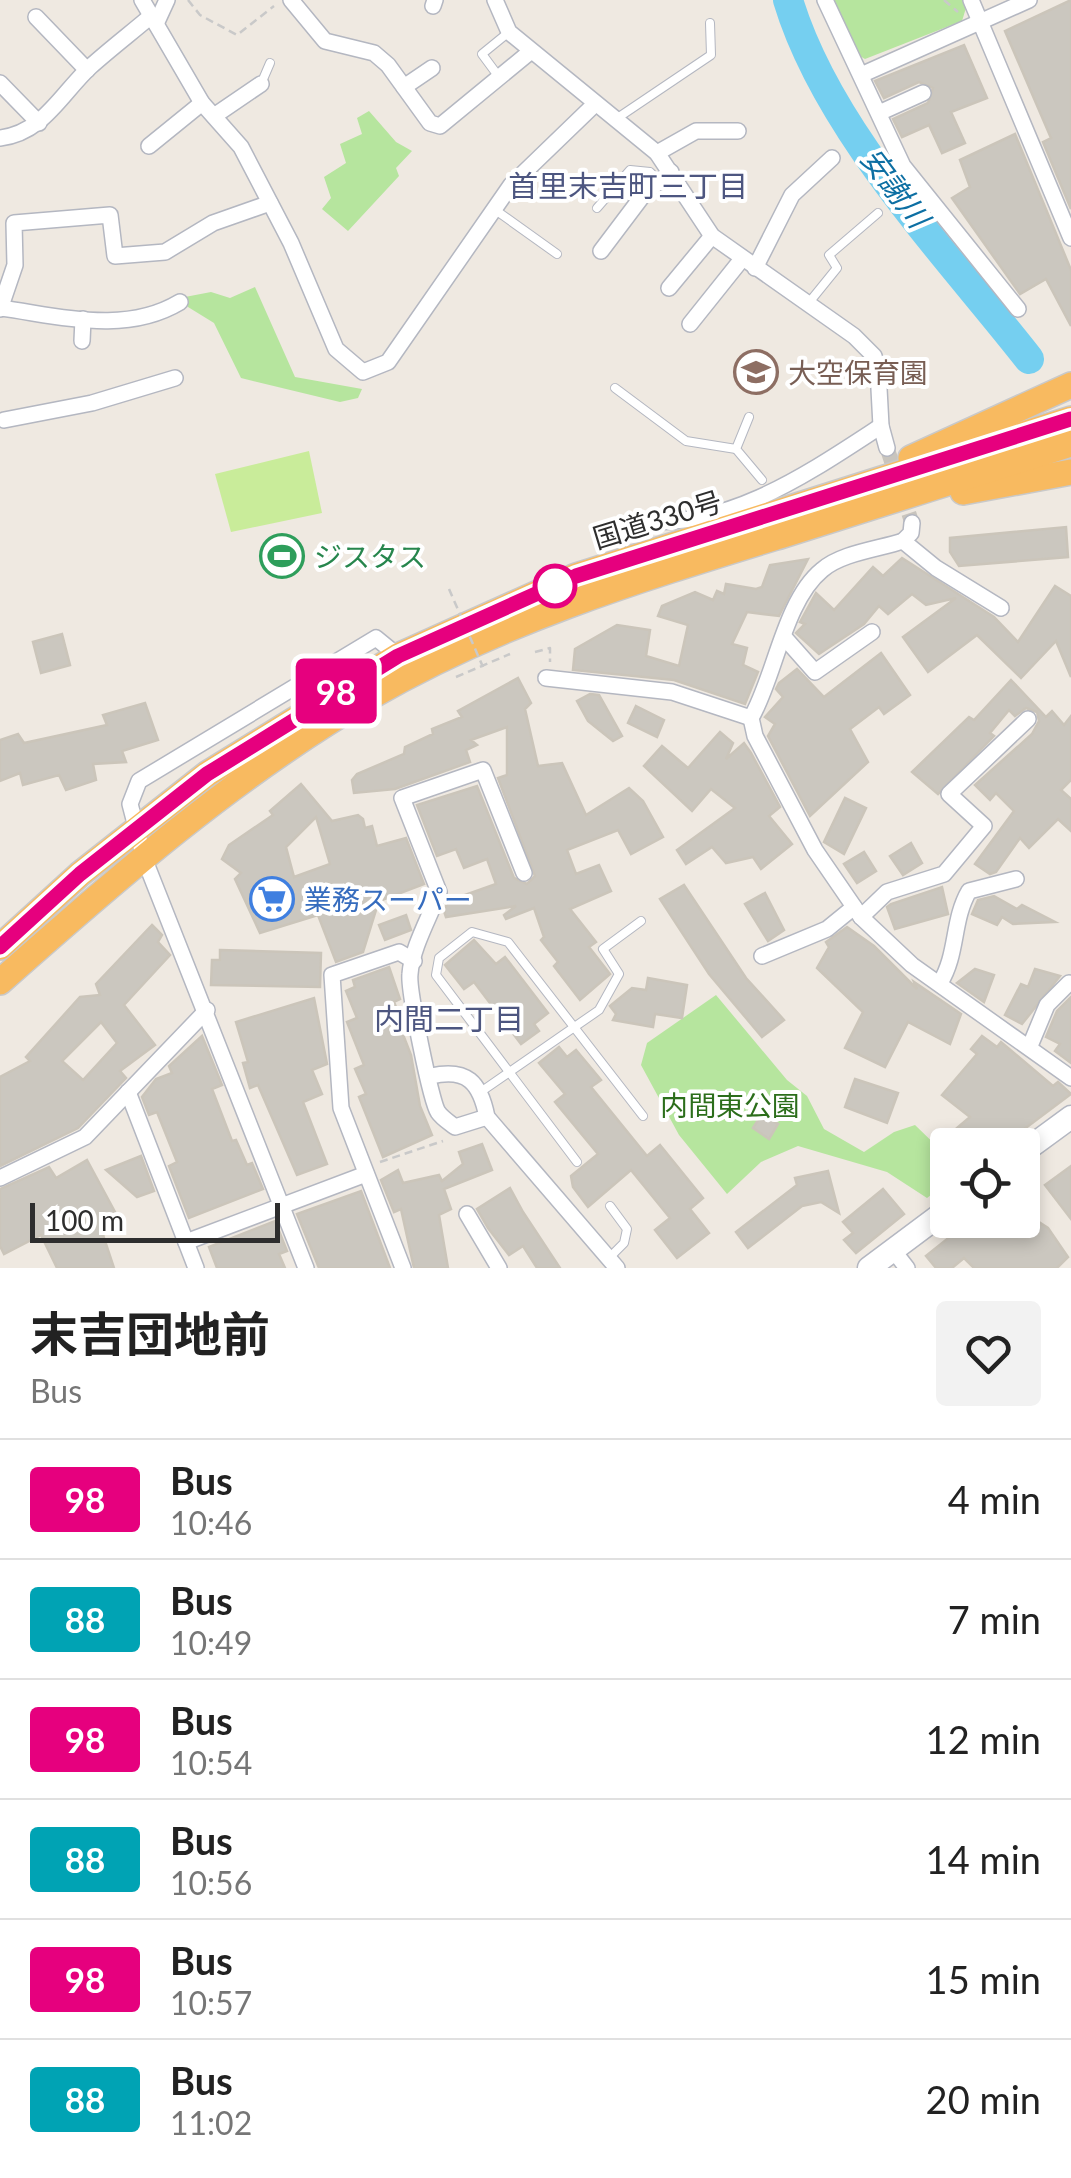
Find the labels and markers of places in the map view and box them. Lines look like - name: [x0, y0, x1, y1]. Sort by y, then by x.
- school or university icon: 大空保育園: [733, 349, 779, 395]
- place label: 大空保育園: [788, 355, 928, 389]
- sports icon: ジスタス: [259, 533, 305, 579]
- place label: ジスタス: [314, 539, 426, 573]
- unlabelled marker: [534, 565, 576, 607]
- supermarket icon: 業務スーパー: [249, 876, 295, 922]
- place label: 業務スーパー: [304, 882, 472, 916]

